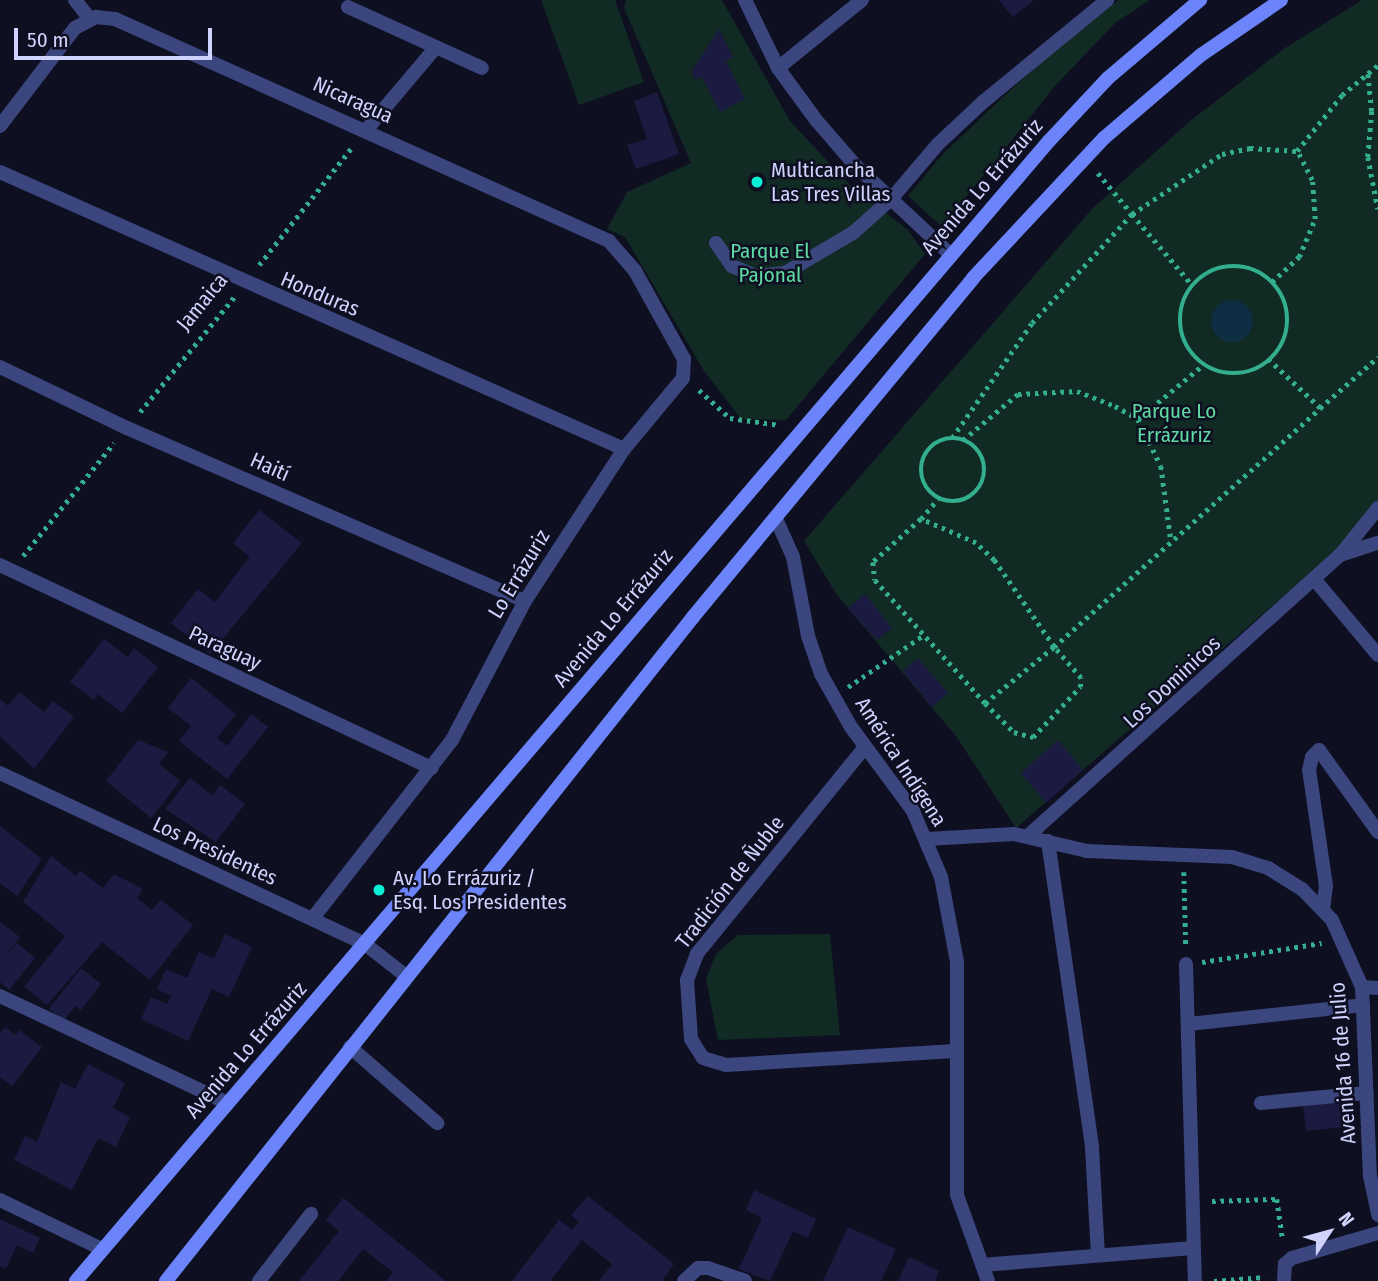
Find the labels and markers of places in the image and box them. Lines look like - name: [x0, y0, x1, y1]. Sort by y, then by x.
- place label: Multicancha Las Tres Villas: [771, 157, 890, 207]
- marker: Multicancha Las Tres Villas: [749, 174, 765, 190]
- place label: Av. Lo Errázuriz / Esq. Los Presidentes: [393, 865, 567, 915]
- marker: Av. Lo Errázuriz / Esq. Los Presidentes: [371, 882, 387, 898]

